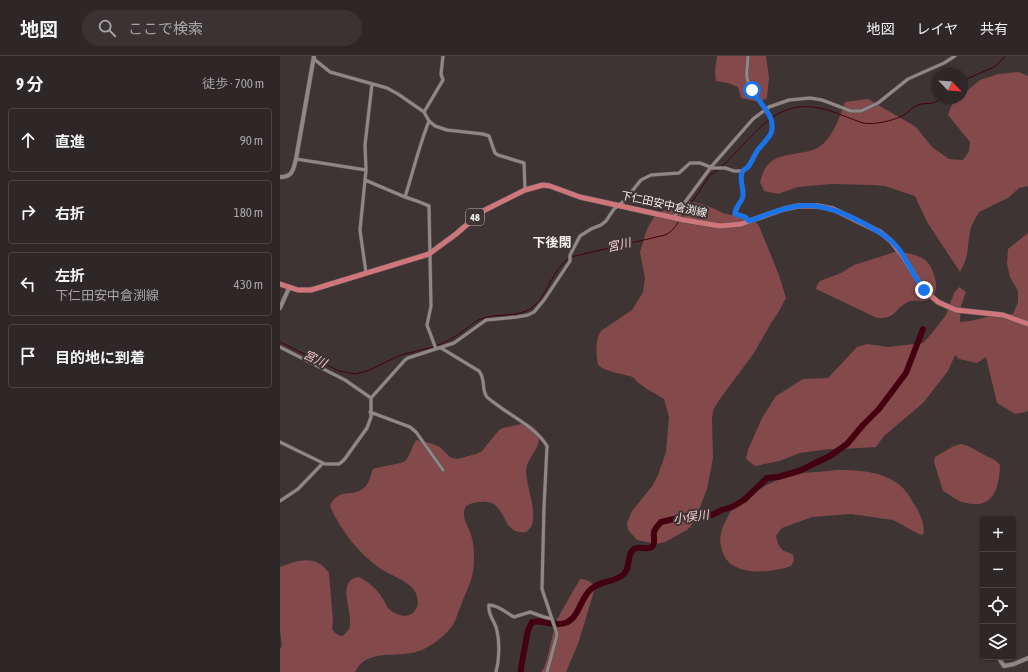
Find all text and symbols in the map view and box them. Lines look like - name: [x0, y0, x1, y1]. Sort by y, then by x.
- search box: [82, 10, 362, 46]
- icon: search: [96, 17, 118, 39]
- text: 地図: [20, 18, 58, 40]
- text: ここで検索: [128, 20, 203, 37]
- text: 地図: [866, 21, 894, 37]
- text: レイヤ: [916, 21, 958, 37]
- text: 共有: [980, 21, 1008, 37]
- north arrow: [932, 68, 968, 104]
- text: 9 分: [16, 74, 43, 94]
- text: 徒歩 · 700 m: [202, 76, 264, 91]
- route start: [743, 81, 761, 99]
- icon: ahead: [17, 129, 39, 151]
- text: 直進: [55, 133, 85, 150]
- text: 90 m: [240, 133, 263, 148]
- street label: 下仁田安中倉渕線: [620, 189, 708, 219]
- icon: right: [17, 201, 39, 223]
- text: 右折: [55, 205, 85, 222]
- text: 180 m: [234, 205, 263, 220]
- road number: 48: [466, 209, 484, 225]
- district label: 下後閑: [532, 235, 572, 250]
- water label: 宮川: [606, 235, 634, 255]
- text: 左折: [55, 267, 85, 284]
- icon: left: [17, 273, 39, 295]
- text: 430 m: [234, 277, 263, 292]
- route end: [915, 281, 933, 299]
- text: 下仁田安中倉渕線: [55, 288, 159, 303]
- icon: arrive: [17, 345, 39, 367]
- water label: 宮川: [301, 347, 331, 371]
- text: 目的地に到着: [55, 349, 145, 366]
- water label: 小俣川: [672, 507, 712, 526]
- map controls: [980, 516, 1016, 660]
- button: +: [980, 516, 1016, 552]
- button: −: [980, 552, 1016, 588]
- button: locate: [980, 588, 1016, 624]
- button: layers: [980, 624, 1016, 660]

